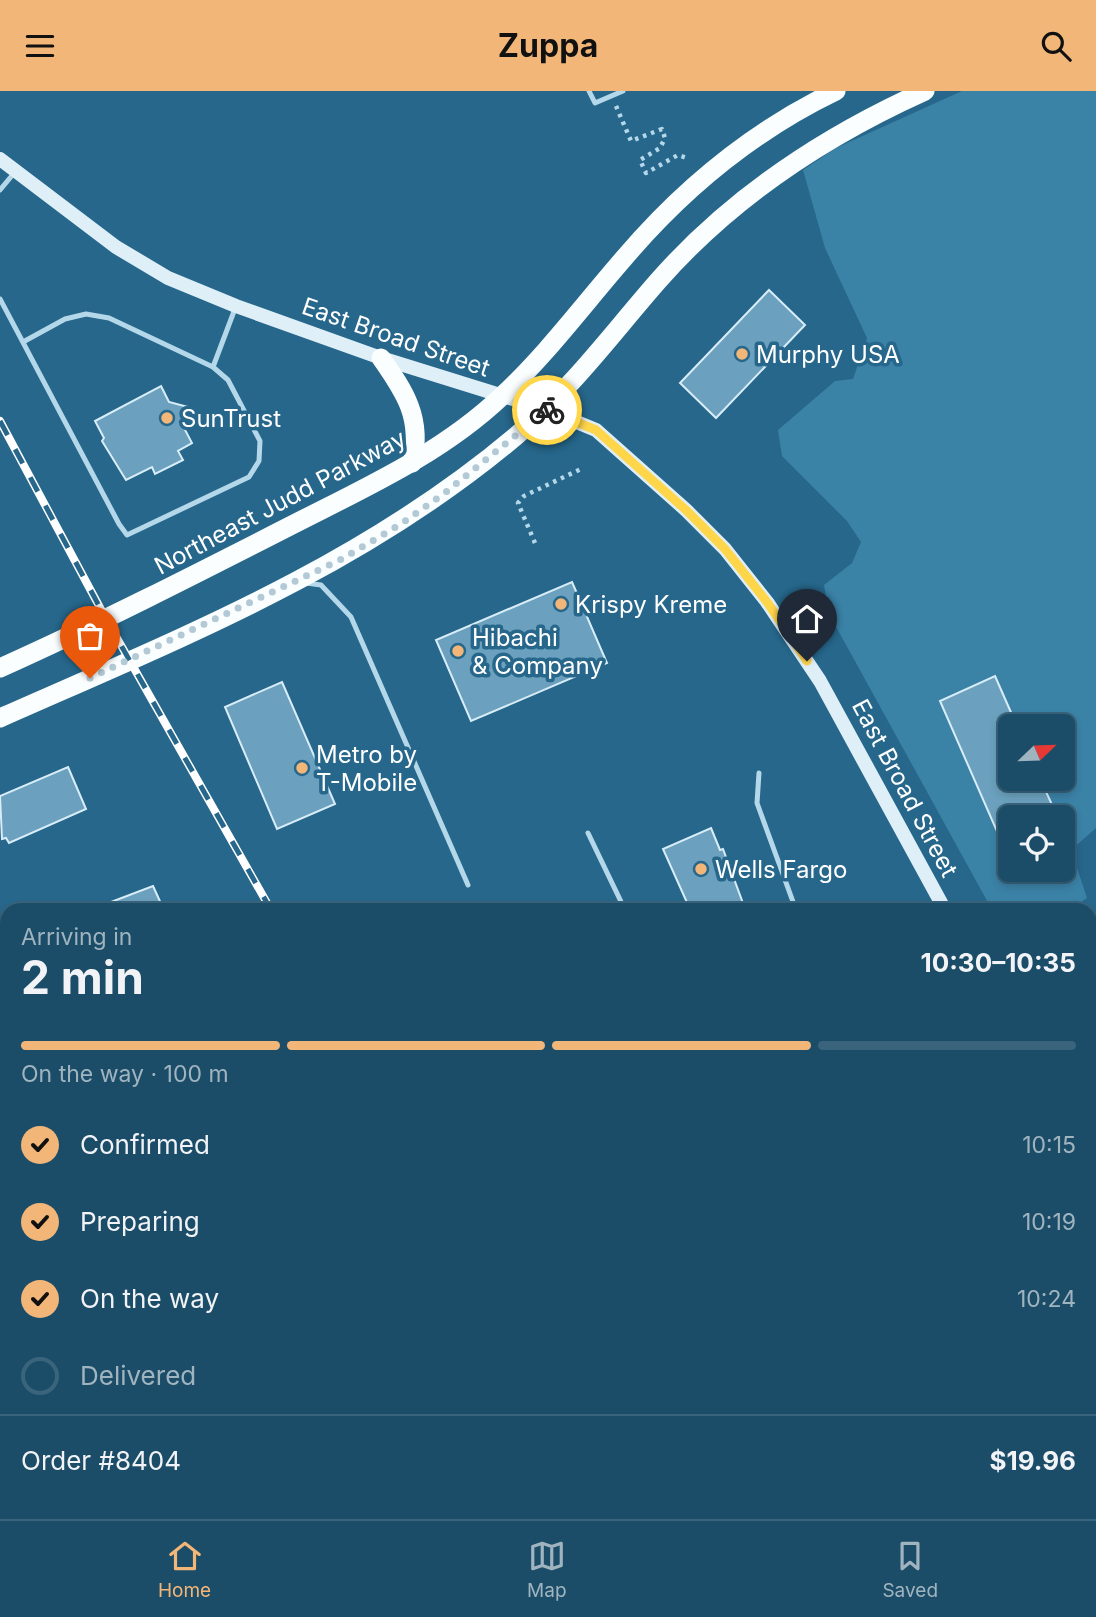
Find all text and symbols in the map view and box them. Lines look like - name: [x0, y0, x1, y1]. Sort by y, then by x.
- text: Zuppa: [498, 26, 598, 65]
- icon: menu: [21, 27, 59, 65]
- icon: search: [1037, 27, 1075, 65]
- street label: East Broad Street: [298, 291, 494, 383]
- place label: Murphy USA: [756, 340, 900, 369]
- marker: Murphy USA: [734, 346, 750, 362]
- courier: [512, 375, 582, 445]
- icon: bike: [528, 391, 566, 429]
- place label: SunTrust: [181, 404, 281, 433]
- marker: SunTrust: [159, 410, 175, 426]
- street label: Northeast Judd Parkway: [149, 423, 411, 581]
- pin: [777, 589, 837, 661]
- place label: Krispy Kreme: [575, 590, 727, 619]
- marker: Krispy Kreme: [553, 596, 569, 612]
- icon: home: [788, 600, 826, 638]
- pin: [60, 606, 120, 678]
- icon: bag: [71, 617, 109, 655]
- place label: Hibachi & Company: [472, 623, 603, 680]
- marker: Hibachi & Company: [450, 643, 466, 659]
- street label: East Broad Street: [846, 694, 964, 882]
- north arrow: [998, 714, 1074, 791]
- map controls: [998, 714, 1075, 882]
- place label: Metro by T-Mobile: [316, 740, 417, 797]
- marker: Metro by T-Mobile: [294, 760, 310, 776]
- button: locate: [998, 805, 1075, 882]
- place label: Wells Fargo: [715, 855, 847, 884]
- marker: Wells Fargo: [693, 861, 709, 877]
- text: Arriving in: [21, 923, 132, 951]
- text: 10:30–10:35: [920, 947, 1076, 978]
- text: 2 min: [21, 949, 144, 1005]
- text: On the way · 100 m: [21, 1060, 229, 1088]
- icon: check: [21, 1126, 59, 1164]
- text: Confirmed: [80, 1129, 210, 1160]
- text: 10:15: [1022, 1131, 1076, 1159]
- icon: check: [21, 1203, 59, 1241]
- text: Preparing: [80, 1206, 200, 1237]
- text: 10:19: [1022, 1208, 1076, 1236]
- icon: check: [21, 1280, 59, 1318]
- text: On the way: [80, 1283, 219, 1314]
- text: 10:24: [1017, 1285, 1076, 1313]
- text: Delivered: [80, 1360, 196, 1391]
- text: Order #8404: [21, 1445, 181, 1476]
- text: $19.96: [990, 1445, 1076, 1476]
- tab: Home: [158, 1537, 211, 1602]
- tab: Map: [527, 1537, 567, 1602]
- tab: Saved: [882, 1537, 938, 1602]

